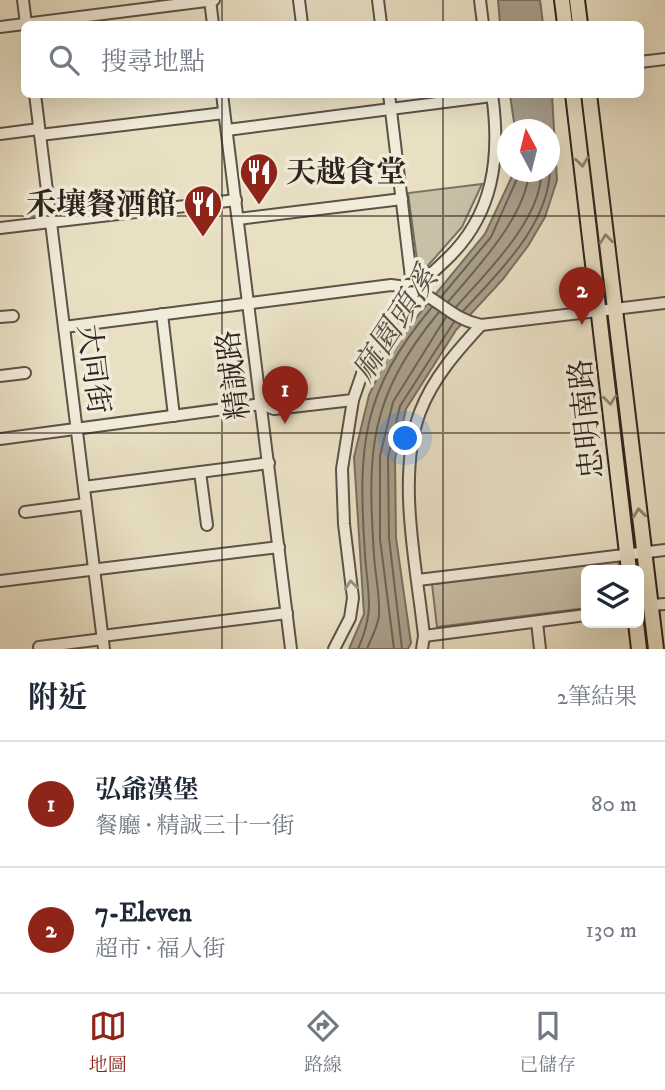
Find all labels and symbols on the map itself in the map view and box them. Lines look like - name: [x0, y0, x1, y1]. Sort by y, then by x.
- north arrow: [497, 119, 560, 182]
- restaurant icon: 天越食堂: [238, 151, 280, 206]
- place label: 天越食堂: [286, 155, 406, 192]
- one-way arrow: [574, 156, 589, 168]
- restaurant icon: 禾壤餐酒館: [182, 183, 224, 238]
- place label: 禾壤餐酒館: [26, 187, 176, 224]
- one-way arrow: [598, 233, 613, 245]
- water label: 麻園頭溪: [344, 258, 449, 390]
- pin: 2: [559, 267, 605, 325]
- street label: 大同街: [69, 322, 116, 416]
- street label: 精誠路: [211, 328, 258, 422]
- street label: 忠明南路: [563, 357, 612, 480]
- pin: 1: [262, 366, 308, 424]
- one-way arrow: [602, 395, 617, 406]
- your location: [388, 421, 422, 455]
- one-way arrow: [631, 507, 646, 519]
- one-way arrow: [344, 579, 359, 591]

